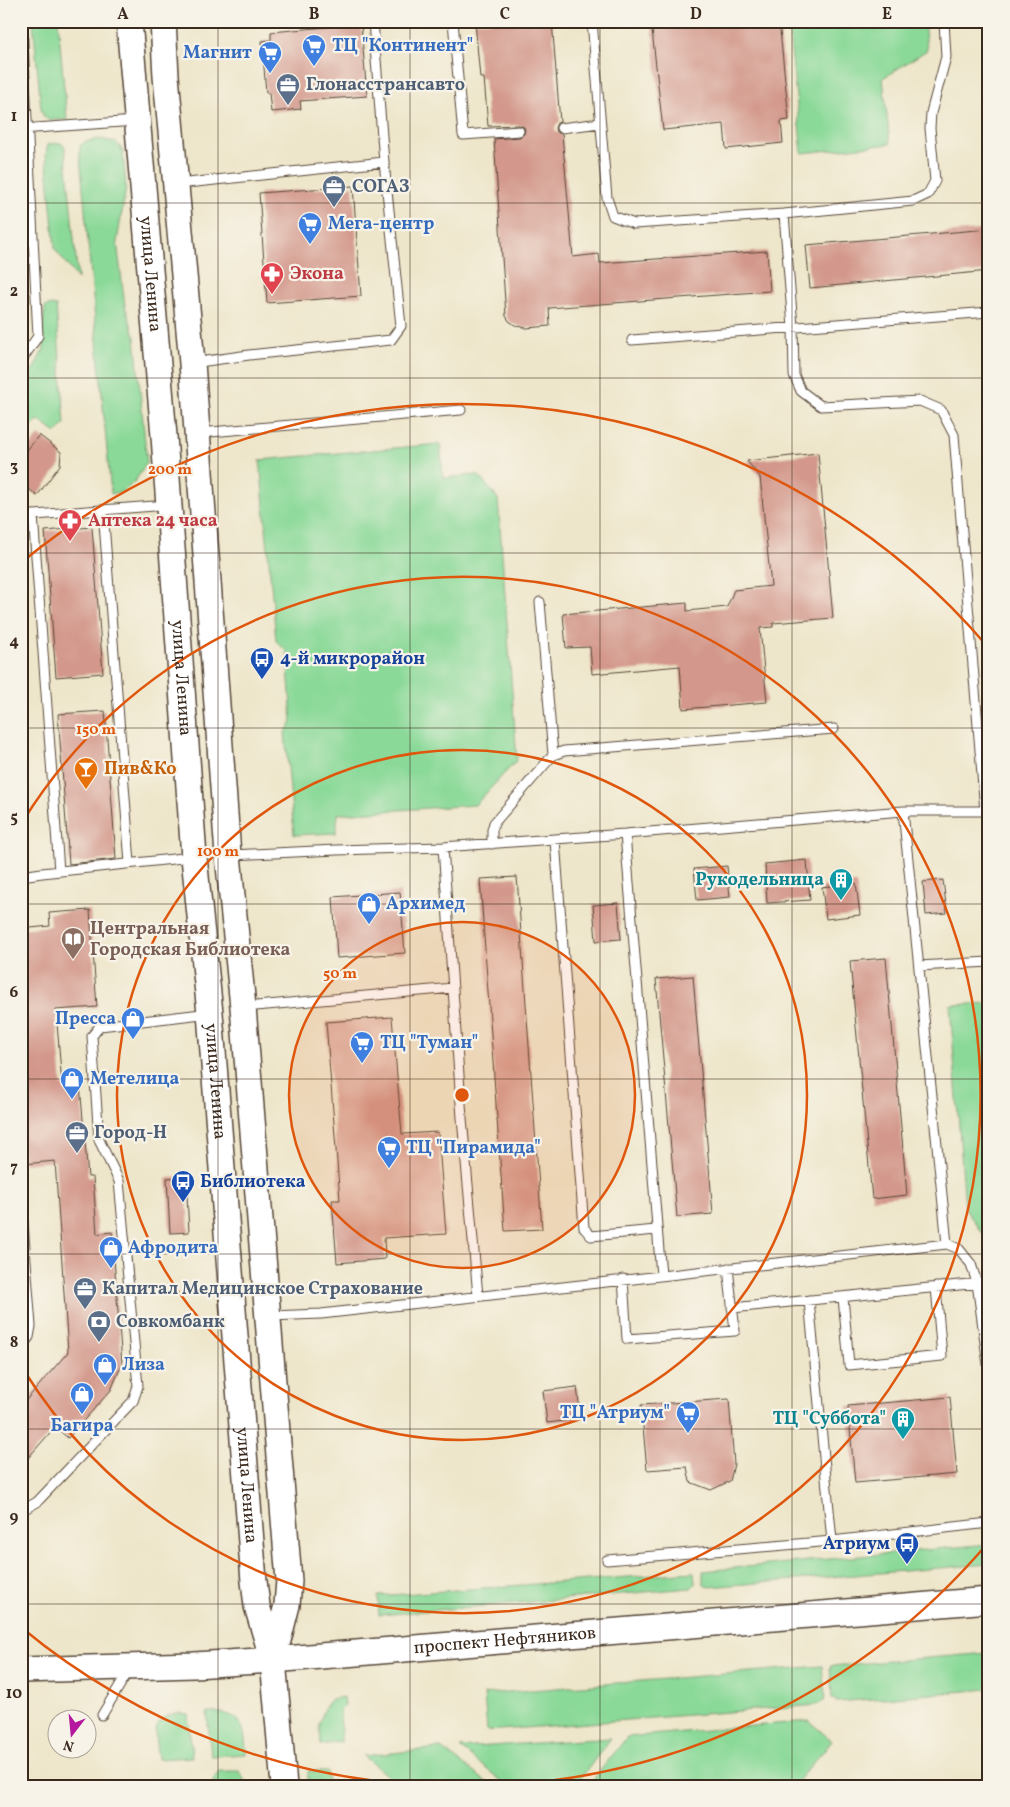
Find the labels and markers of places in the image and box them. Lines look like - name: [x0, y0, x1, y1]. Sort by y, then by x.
- supermarket icon: ТЦ "Континент": [301, 33, 327, 67]
- place label: ТЦ "Континент": [332, 34, 473, 59]
- supermarket icon: Магнит: [257, 40, 283, 74]
- place label: Магнит: [183, 41, 252, 66]
- office icon: Глонасстрансавто: [275, 72, 301, 106]
- place label: Глонасстрансавто: [306, 73, 465, 98]
- office icon: СОГАЗ: [321, 174, 347, 208]
- place label: СОГАЗ: [352, 175, 410, 200]
- supermarket icon: Мега-центр: [297, 211, 323, 245]
- place label: Мега-центр: [328, 212, 434, 237]
- pharmacy icon: Экона: [259, 261, 285, 295]
- place label: Экона: [290, 262, 344, 287]
- pharmacy icon: Аптека 24 часа: [57, 508, 83, 542]
- place label: Аптека 24 часа: [88, 509, 218, 534]
- bus stop icon: 4-й микрорайон: [249, 646, 275, 680]
- place label: 4-й микрорайон: [280, 647, 425, 672]
- bar icon: Пив&Ко: [73, 756, 99, 790]
- place label: Пив&Ко: [104, 757, 177, 782]
- building icon: Рукодельница: [828, 867, 854, 901]
- place label: Рукодельница: [695, 868, 824, 893]
- shop icon: Архимед: [356, 891, 382, 925]
- place label: Архимед: [386, 892, 465, 917]
- place label: Центральная Городская Библиотека: [90, 917, 291, 963]
- library icon: Центральная Городская Библиотека: [60, 926, 86, 960]
- shop icon: Пресса: [120, 1006, 146, 1040]
- place label: Пресса: [55, 1007, 116, 1032]
- supermarket icon: ТЦ "Туман": [349, 1030, 375, 1064]
- place label: ТЦ "Туман": [380, 1031, 478, 1056]
- shop icon: Метелица: [59, 1066, 85, 1100]
- place label: Метелица: [90, 1067, 180, 1092]
- centre of rings: [453, 1086, 471, 1104]
- office icon: Город-Н: [64, 1120, 90, 1154]
- place label: Город-Н: [94, 1121, 167, 1146]
- supermarket icon: ТЦ "Пирамида": [376, 1135, 402, 1169]
- place label: ТЦ "Пирамида": [406, 1136, 541, 1161]
- bus stop icon: Библиотека: [170, 1169, 196, 1203]
- place label: Библиотека: [200, 1170, 306, 1195]
- shop icon: Афродита: [98, 1235, 124, 1269]
- place label: Афродита: [128, 1236, 218, 1261]
- office icon: Капитал Медицинское Страхование: [72, 1276, 98, 1310]
- place label: Капитал Медицинское Страхование: [102, 1277, 423, 1302]
- bank icon: Совкомбанк: [86, 1309, 112, 1343]
- place label: Совкомбанк: [116, 1310, 225, 1335]
- shop icon: Лиза: [92, 1352, 118, 1386]
- place label: Лиза: [122, 1353, 165, 1378]
- shop icon: Багира: [69, 1381, 95, 1415]
- supermarket icon: ТЦ "Атриум": [675, 1400, 701, 1434]
- place label: ТЦ "Атриум": [560, 1401, 670, 1426]
- building icon: ТЦ "Суббота": [890, 1406, 916, 1440]
- place label: ТЦ "Суббота": [772, 1407, 886, 1432]
- place label: Багира: [50, 1414, 114, 1439]
- bus stop icon: Атриум: [894, 1531, 920, 1565]
- place label: Атриум: [823, 1532, 891, 1557]

